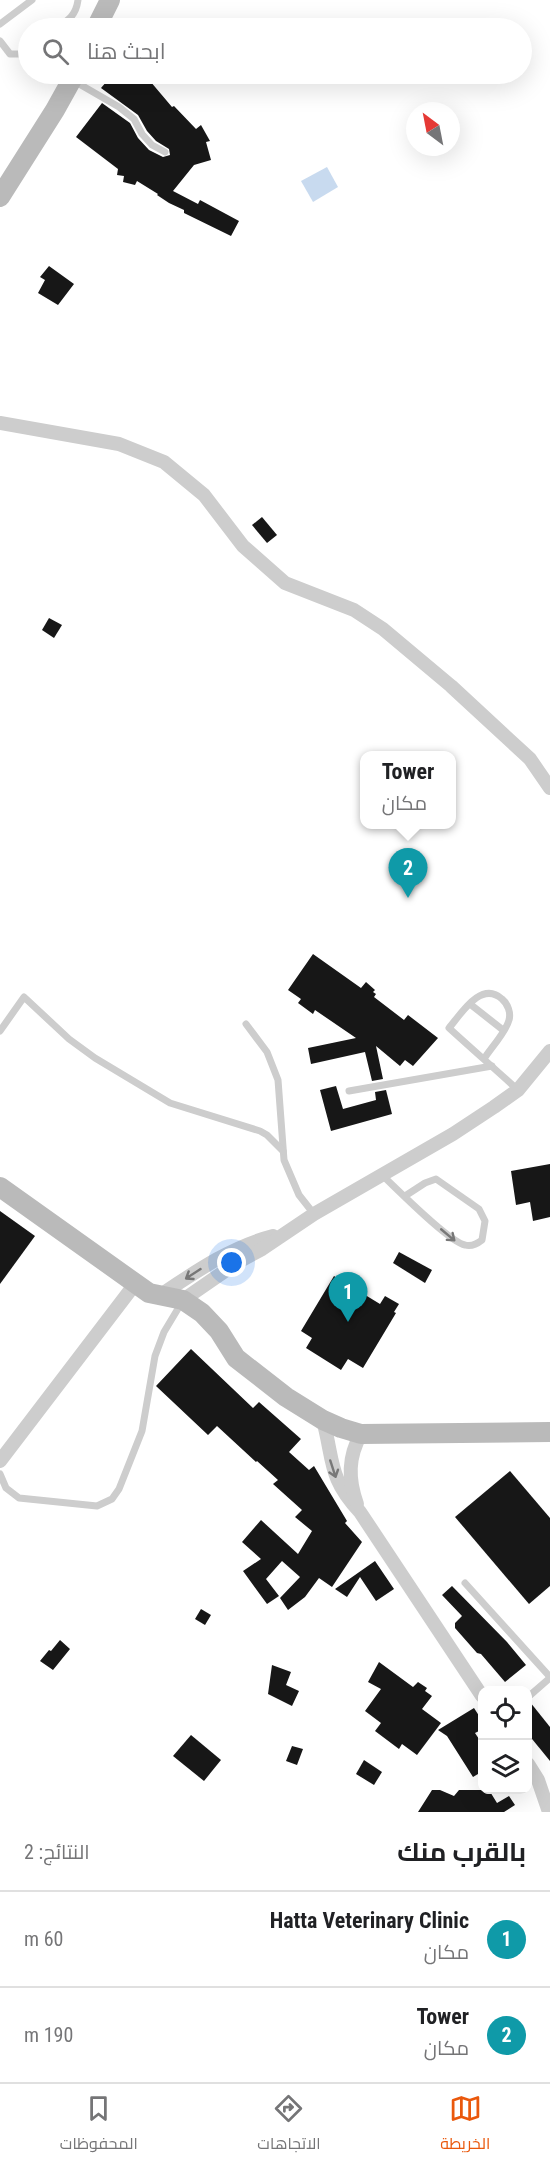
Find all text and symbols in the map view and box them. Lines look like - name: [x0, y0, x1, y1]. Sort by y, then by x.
- search box: [18, 18, 532, 84]
- icon: search: [39, 35, 72, 68]
- text: ابحث هنا: [87, 39, 166, 64]
- north arrow: [406, 102, 460, 156]
- popup: [360, 751, 456, 829]
- text: Tower: [382, 759, 434, 784]
- text: مكان: [382, 791, 427, 815]
- pin: 2: [388, 848, 428, 898]
- one-way arrow: [440, 1228, 455, 1242]
- your location: [217, 1248, 246, 1277]
- one-way arrow: [185, 1268, 201, 1280]
- pin: 1: [328, 1272, 368, 1322]
- one-way arrow: [329, 1459, 340, 1478]
- map controls: [478, 1686, 532, 1794]
- button: locate: [478, 1686, 532, 1740]
- button: layers: [478, 1740, 532, 1794]
- text: بالقرب منك: [397, 1837, 526, 1867]
- text: النتائج: 2: [24, 1840, 90, 1864]
- text: Hatta Veterinary Clinic: [270, 1908, 469, 1933]
- text: 60 m: [24, 1927, 63, 1951]
- text: 1: [501, 1927, 512, 1951]
- text: مكان: [424, 1940, 469, 1964]
- text: Tower: [417, 2004, 469, 2029]
- text: 190 m: [24, 2023, 73, 2047]
- text: 2: [501, 2023, 512, 2047]
- text: مكان: [424, 2036, 469, 2060]
- tab: المحفوظات: [60, 2092, 138, 2158]
- tab: الاتجاهات: [257, 2092, 321, 2158]
- tab: الخريطة: [440, 2092, 490, 2158]

